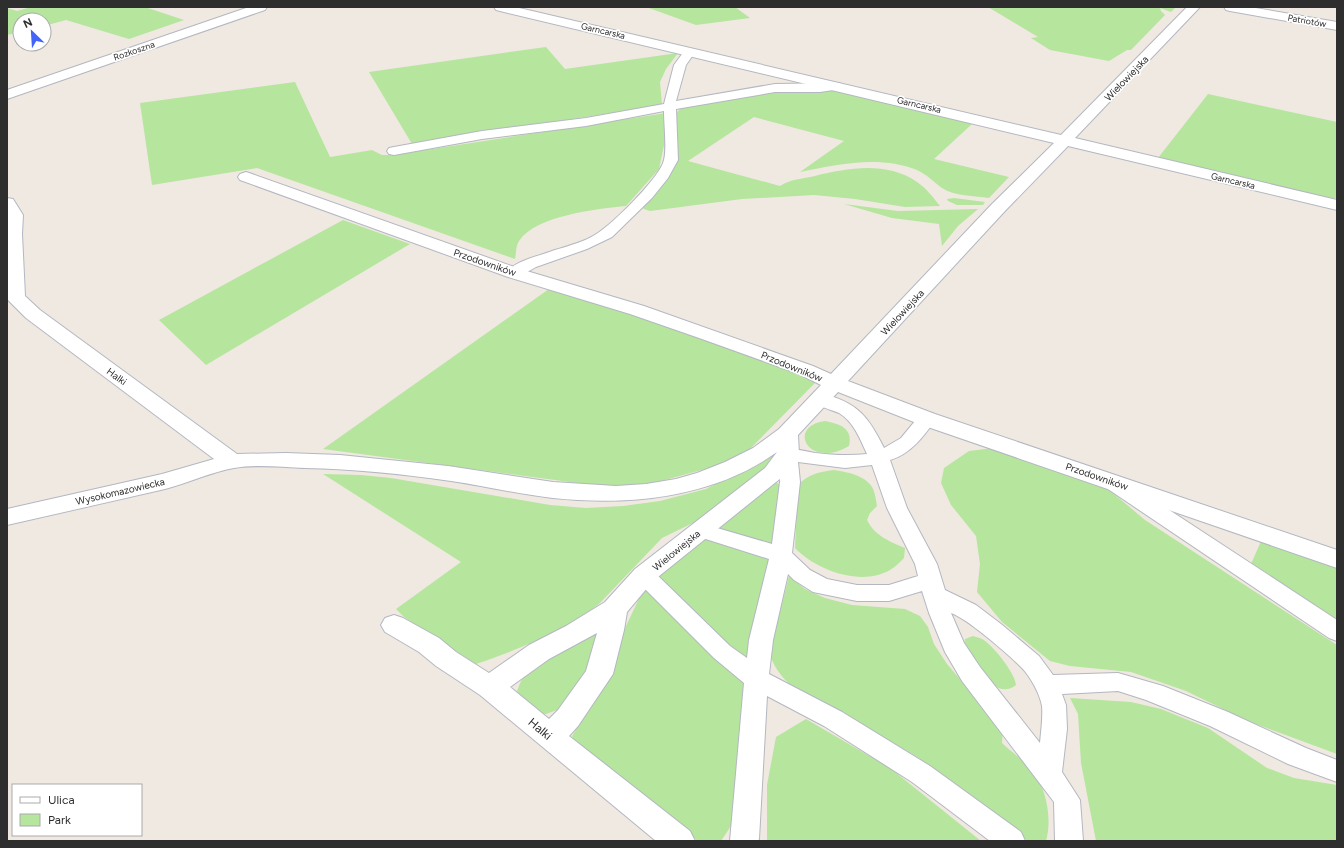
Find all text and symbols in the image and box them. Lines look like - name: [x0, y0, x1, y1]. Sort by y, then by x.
- north arrow: [12, 12, 52, 52]
- street label: Patriotów: [1287, 12, 1327, 29]
- text: N: [21, 16, 35, 31]
- street label: Garncarska: [580, 20, 627, 41]
- street label: Rozkoszna: [112, 38, 156, 63]
- street label: Wielowiejska: [1102, 53, 1151, 104]
- street label: Garncarska: [896, 94, 943, 115]
- street label: Garncarska: [1210, 170, 1257, 191]
- street label: Przodowników: [452, 246, 518, 279]
- street label: Wielowiejska: [878, 287, 927, 338]
- street label: Przodowników: [759, 348, 825, 385]
- street label: Halki: [104, 365, 129, 388]
- street label: Przodowników: [1064, 460, 1130, 493]
- street label: Wysokomazowiecka: [74, 475, 166, 508]
- street label: Wielowiejska: [650, 527, 703, 574]
- street label: Halki: [525, 715, 555, 743]
- legend: [12, 784, 142, 836]
- text: Ulica: [48, 793, 75, 807]
- text: Park: [48, 813, 71, 827]

